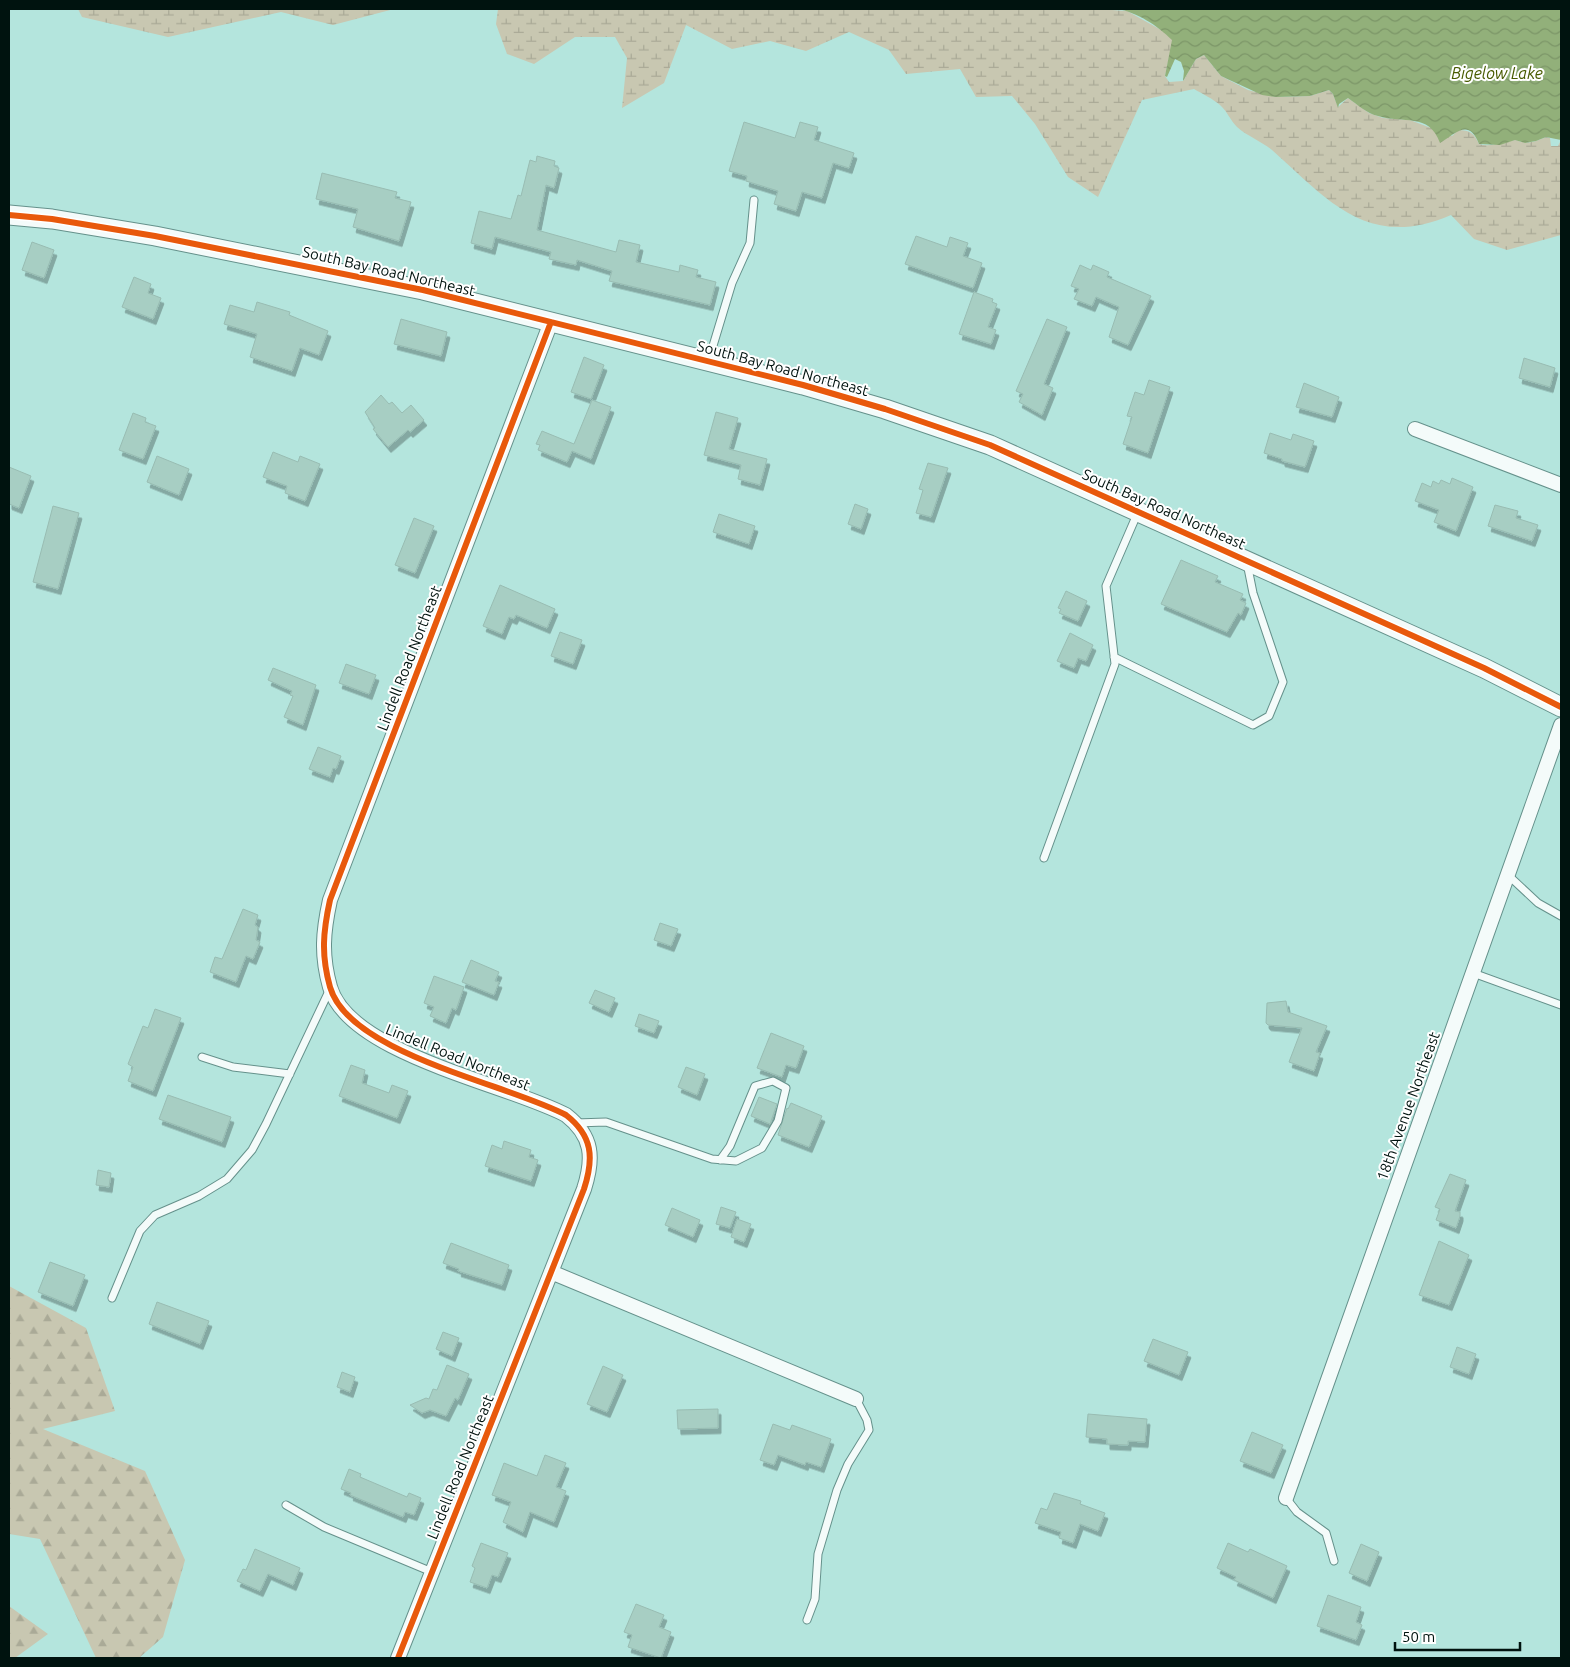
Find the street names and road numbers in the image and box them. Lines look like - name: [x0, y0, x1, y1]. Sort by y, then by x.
- street label: South Bay Road Northeast: [301, 243, 477, 299]
- street label: South Bay Road Northeast: [695, 337, 871, 399]
- street label: South Bay Road Northeast: [1080, 465, 1248, 553]
- street label: Lindell Road Northeast: [373, 583, 445, 733]
- street label: Lindell Road Northeast: [383, 1020, 533, 1094]
- street label: 18th Avenue Northeast: [1373, 1029, 1443, 1183]
- street label: Lindell Road Northeast: [423, 1392, 497, 1542]

